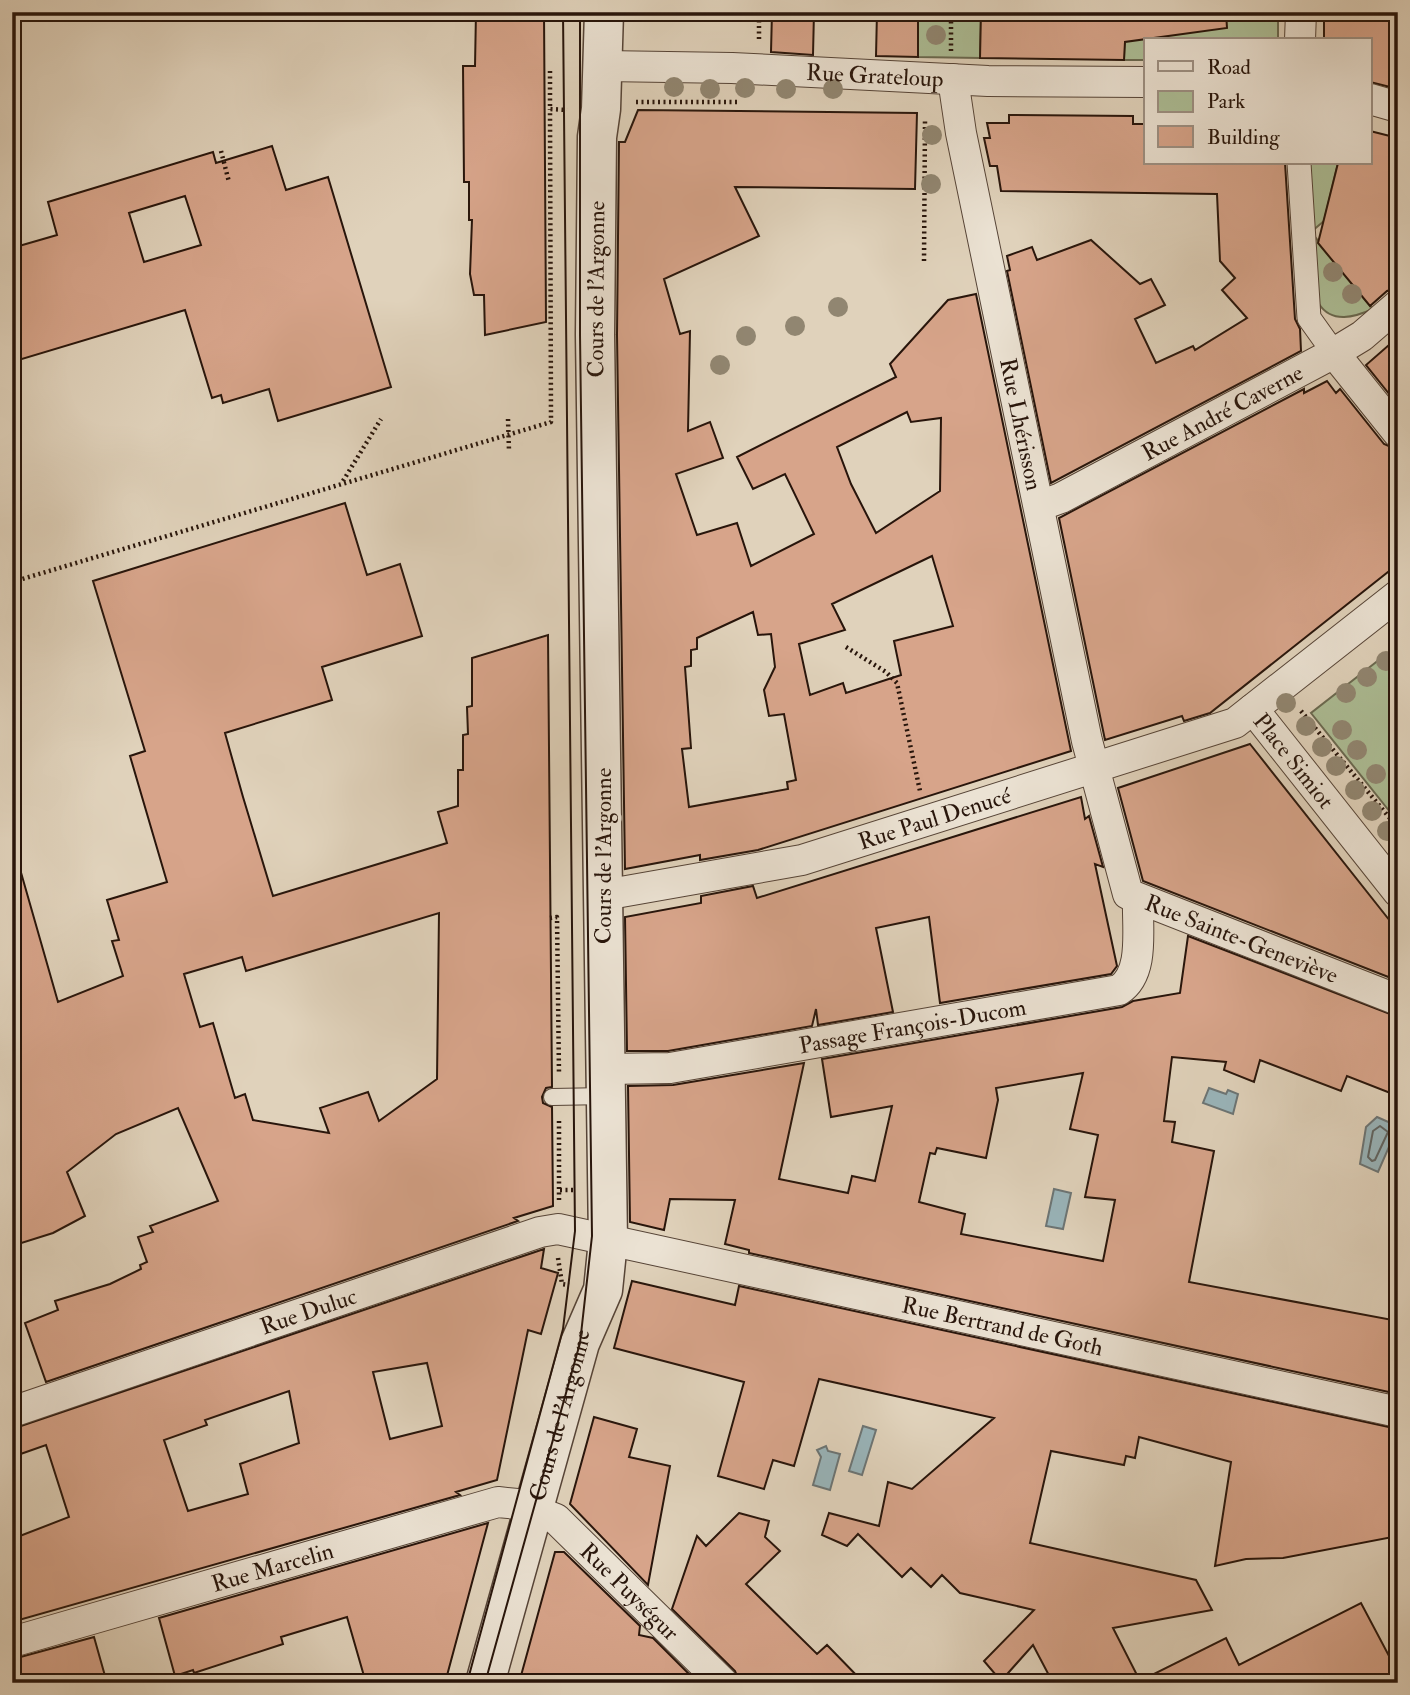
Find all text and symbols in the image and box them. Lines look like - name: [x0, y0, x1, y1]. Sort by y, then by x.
- legend: [1144, 38, 1372, 164]
- text: Road: [1207, 54, 1252, 81]
- street label: Rue Grateloup: [805, 58, 944, 95]
- text: Park: [1207, 88, 1245, 115]
- text: Building: [1207, 124, 1280, 151]
- street label: Cours de l'Argonne: [581, 200, 611, 378]
- street label: Rue Lhérisson: [993, 356, 1049, 493]
- street label: Rue André Caverne: [1137, 358, 1308, 467]
- street label: Place Simiot: [1247, 707, 1340, 815]
- street label: Cours de l'Argonne: [589, 767, 618, 944]
- street label: Rue Paul Denucé: [855, 781, 1015, 856]
- street label: Rue Sainte-Geneviève: [1141, 888, 1342, 990]
- street label: Passage François-Ducom: [797, 992, 1028, 1060]
- street label: Rue Duluc: [256, 1282, 361, 1341]
- street label: Rue Bertrand de Goth: [899, 1290, 1106, 1362]
- street label: Cours de l'Argonne: [523, 1328, 596, 1504]
- street label: Rue Marcelin: [208, 1536, 337, 1599]
- street label: Rue Puységur: [574, 1537, 685, 1647]

